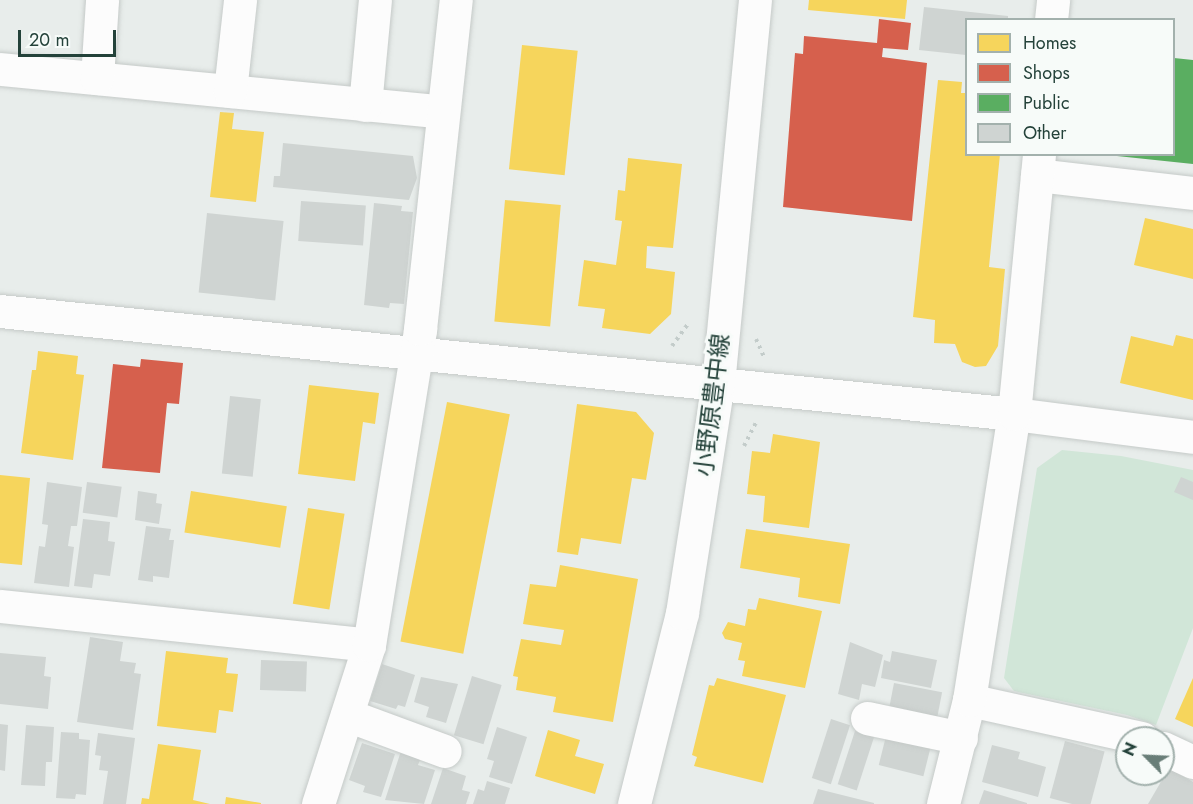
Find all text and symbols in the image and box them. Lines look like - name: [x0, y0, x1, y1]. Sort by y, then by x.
- scale bar: [21, 18, 118, 56]
- legend: [965, 18, 1175, 156]
- text: 20 m: [29, 27, 69, 53]
- text: Homes: [1023, 30, 1076, 56]
- text: Shops: [1023, 60, 1070, 86]
- text: Public: [1023, 90, 1070, 116]
- text: Other: [1023, 120, 1066, 146]
- street label: 小野原豊中線: [689, 332, 735, 478]
- north arrow: [1115, 726, 1175, 786]
- text: N: [1117, 739, 1143, 760]

